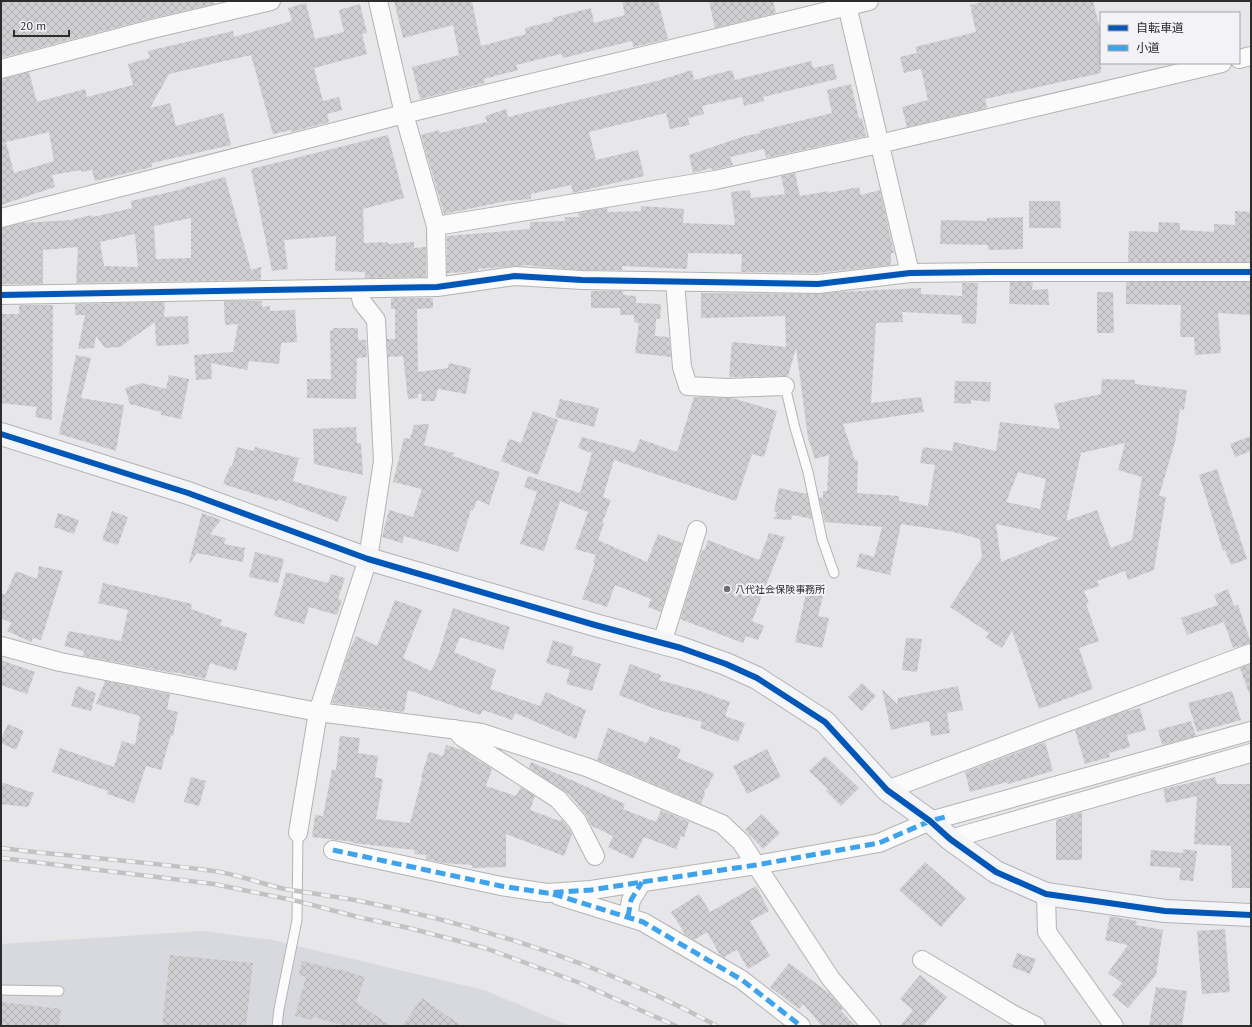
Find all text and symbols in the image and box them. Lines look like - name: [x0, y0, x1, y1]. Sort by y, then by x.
- scale bar: [14, 12, 69, 38]
- legend: [1100, 12, 1240, 64]
- text: 20 m: [20, 18, 46, 33]
- text: 自転車道: [1136, 20, 1184, 35]
- text: 小道: [1136, 40, 1160, 55]
- place label: 八代社会保険事務所: [735, 583, 825, 596]
- marker: 八代社会保険事務所: [722, 584, 732, 594]

